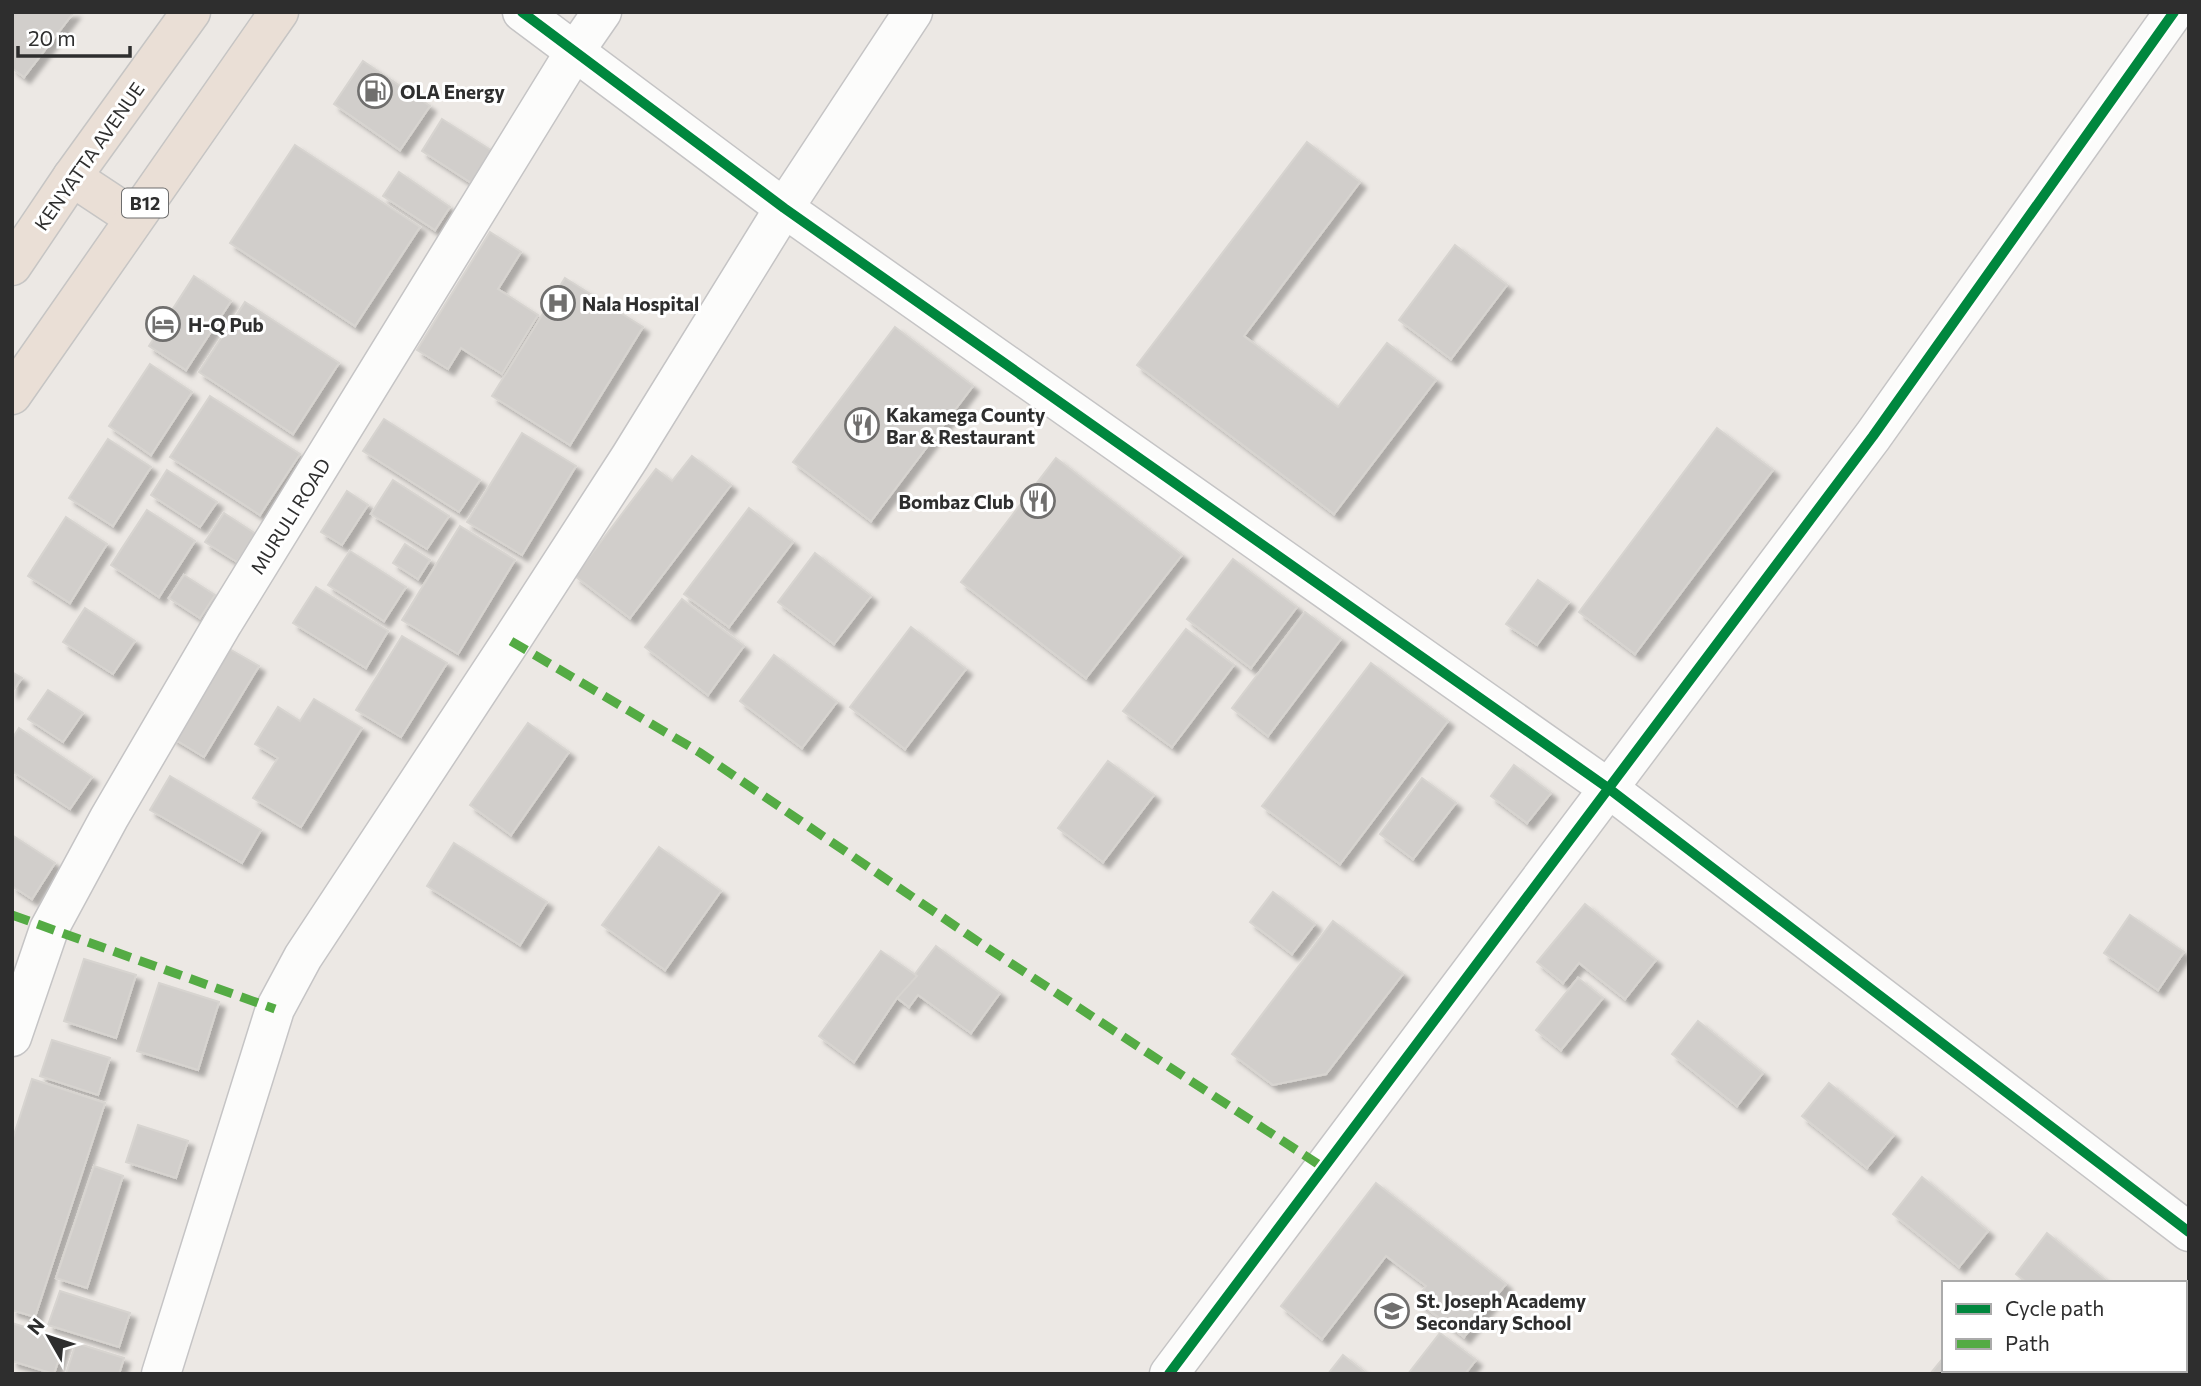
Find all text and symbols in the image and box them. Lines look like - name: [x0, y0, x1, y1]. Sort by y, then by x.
- scale bar: [18, 14, 130, 58]
- text: 20 m: [28, 25, 76, 50]
- fuel station icon: OLA Energy: [356, 72, 394, 110]
- street label: KENYATTA AVENUE: [29, 78, 149, 234]
- place label: OLA Energy: [400, 80, 505, 103]
- road number: B12: [122, 188, 168, 218]
- hospital icon: Nala Hospital: [539, 284, 577, 322]
- place label: Nala Hospital: [582, 292, 699, 315]
- hotel icon: H-Q Pub: [144, 305, 182, 343]
- place label: H-Q Pub: [188, 313, 264, 336]
- place label: Kakamega County Bar & Restaurant: [886, 403, 1046, 448]
- restaurant icon: Kakamega County Bar & Restaurant: [843, 406, 881, 444]
- street label: MURULI ROAD: [245, 454, 335, 578]
- restaurant icon: Bombaz Club: [1019, 482, 1057, 520]
- place label: Bombaz Club: [899, 490, 1014, 513]
- legend: [1942, 1281, 2187, 1372]
- place label: St. Joseph Academy Secondary School: [1416, 1289, 1587, 1334]
- school or university icon: St. Joseph Academy Secondary School: [1373, 1292, 1411, 1330]
- text: Cycle path: [2005, 1295, 2104, 1320]
- north arrow: [14, 1302, 84, 1372]
- text: N: [22, 1313, 49, 1339]
- text: Path: [2005, 1330, 2050, 1355]

